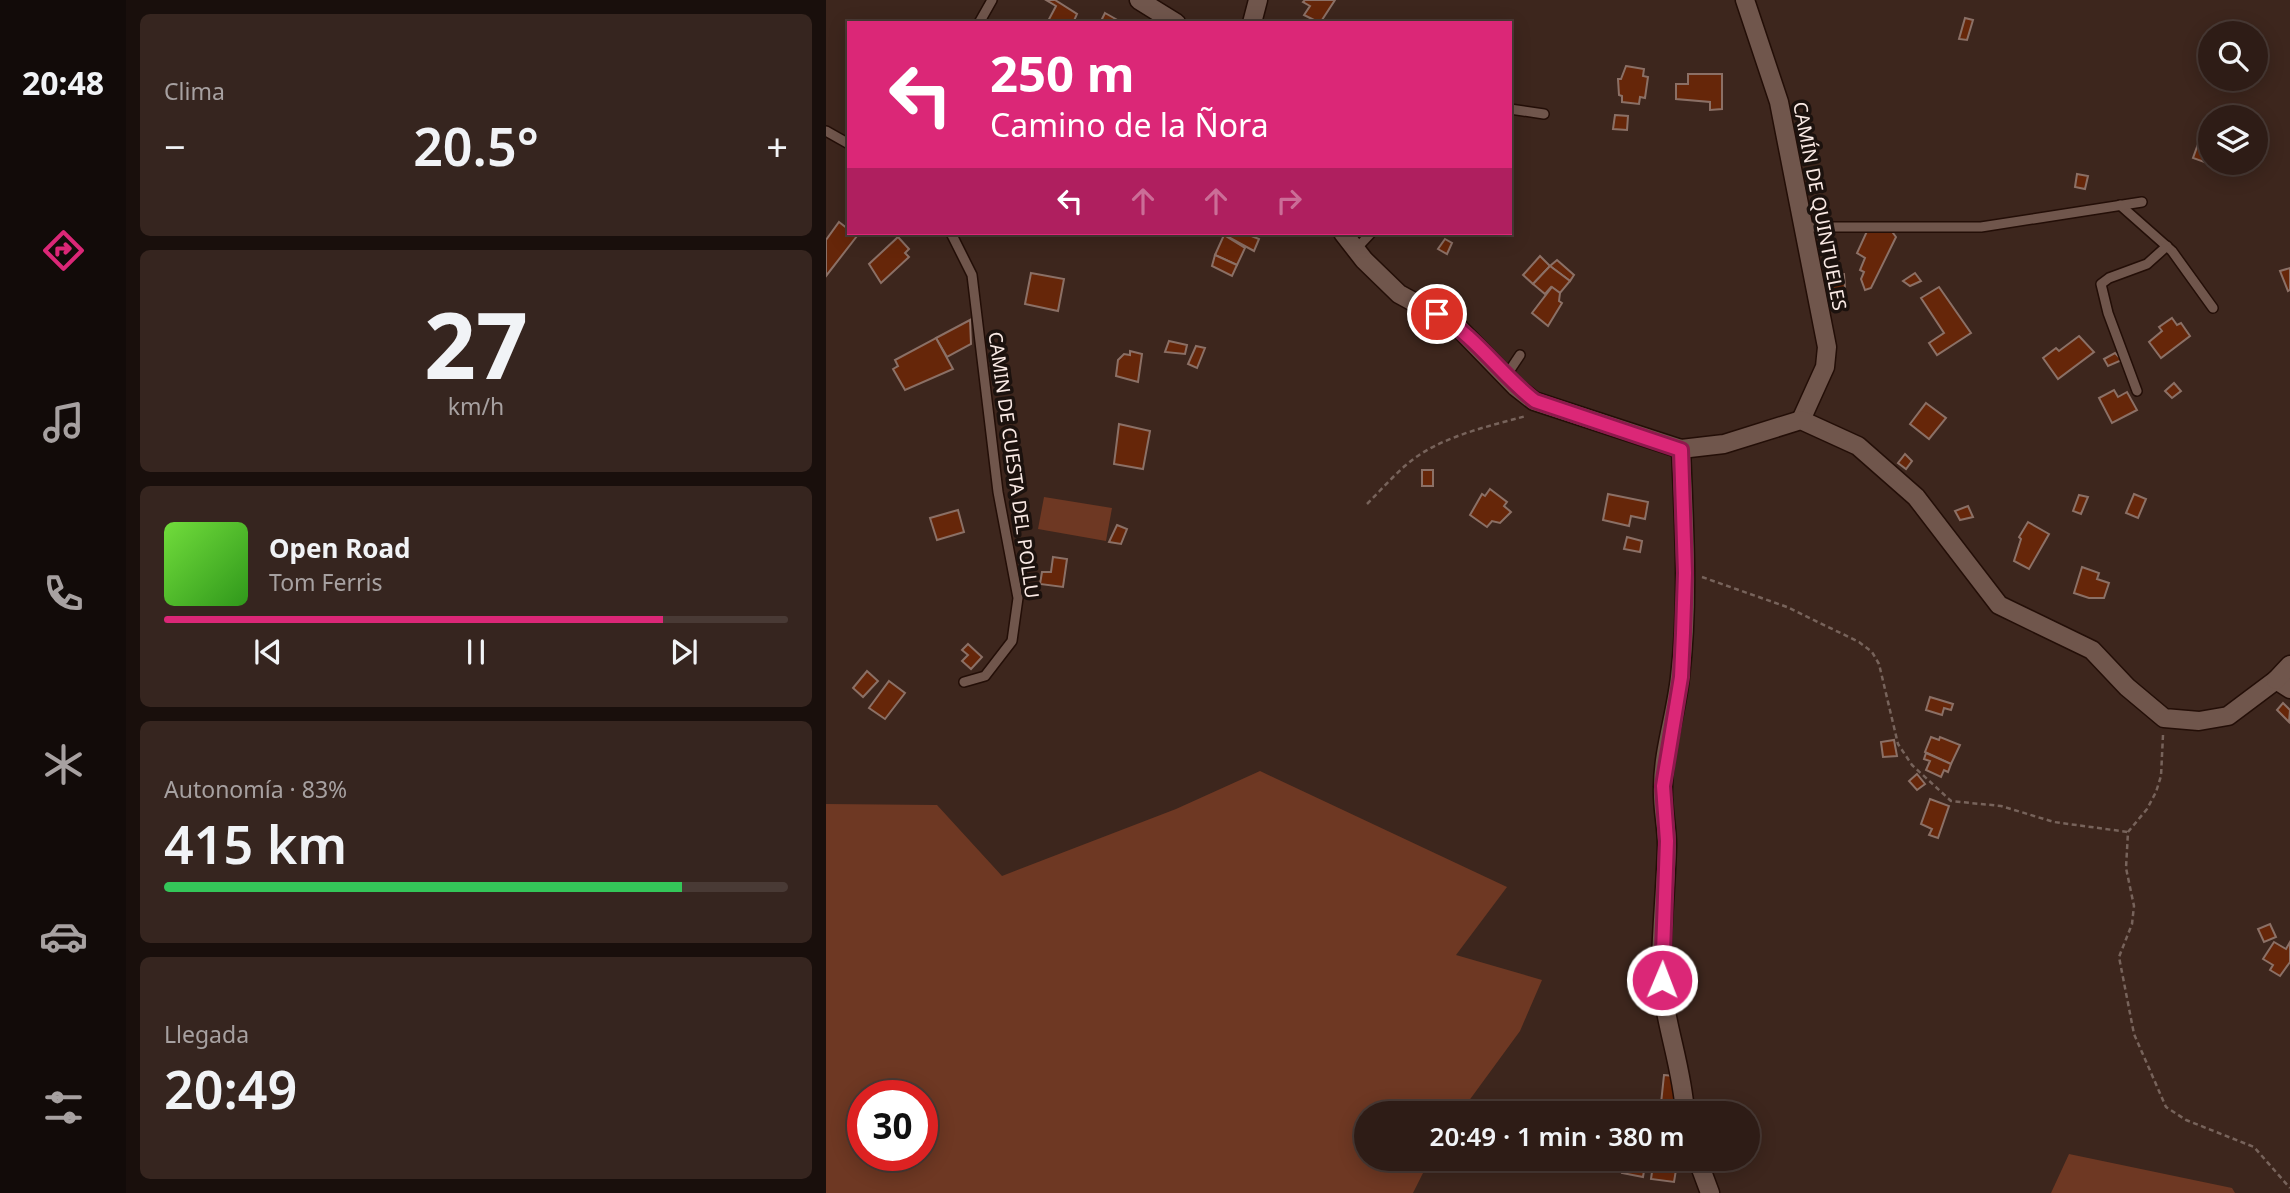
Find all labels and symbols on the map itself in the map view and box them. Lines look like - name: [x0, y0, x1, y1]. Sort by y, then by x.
- street label: CAMÍN DE QUINTUELES: [1787, 99, 1853, 313]
- pin: [1407, 284, 1467, 344]
- street label: CAMIN DE CUESTA DEL POLLU: [982, 330, 1046, 600]
- position arrow: [1625, 943, 1699, 1017]
- speed limit sign: 30: [847, 1080, 938, 1171]

